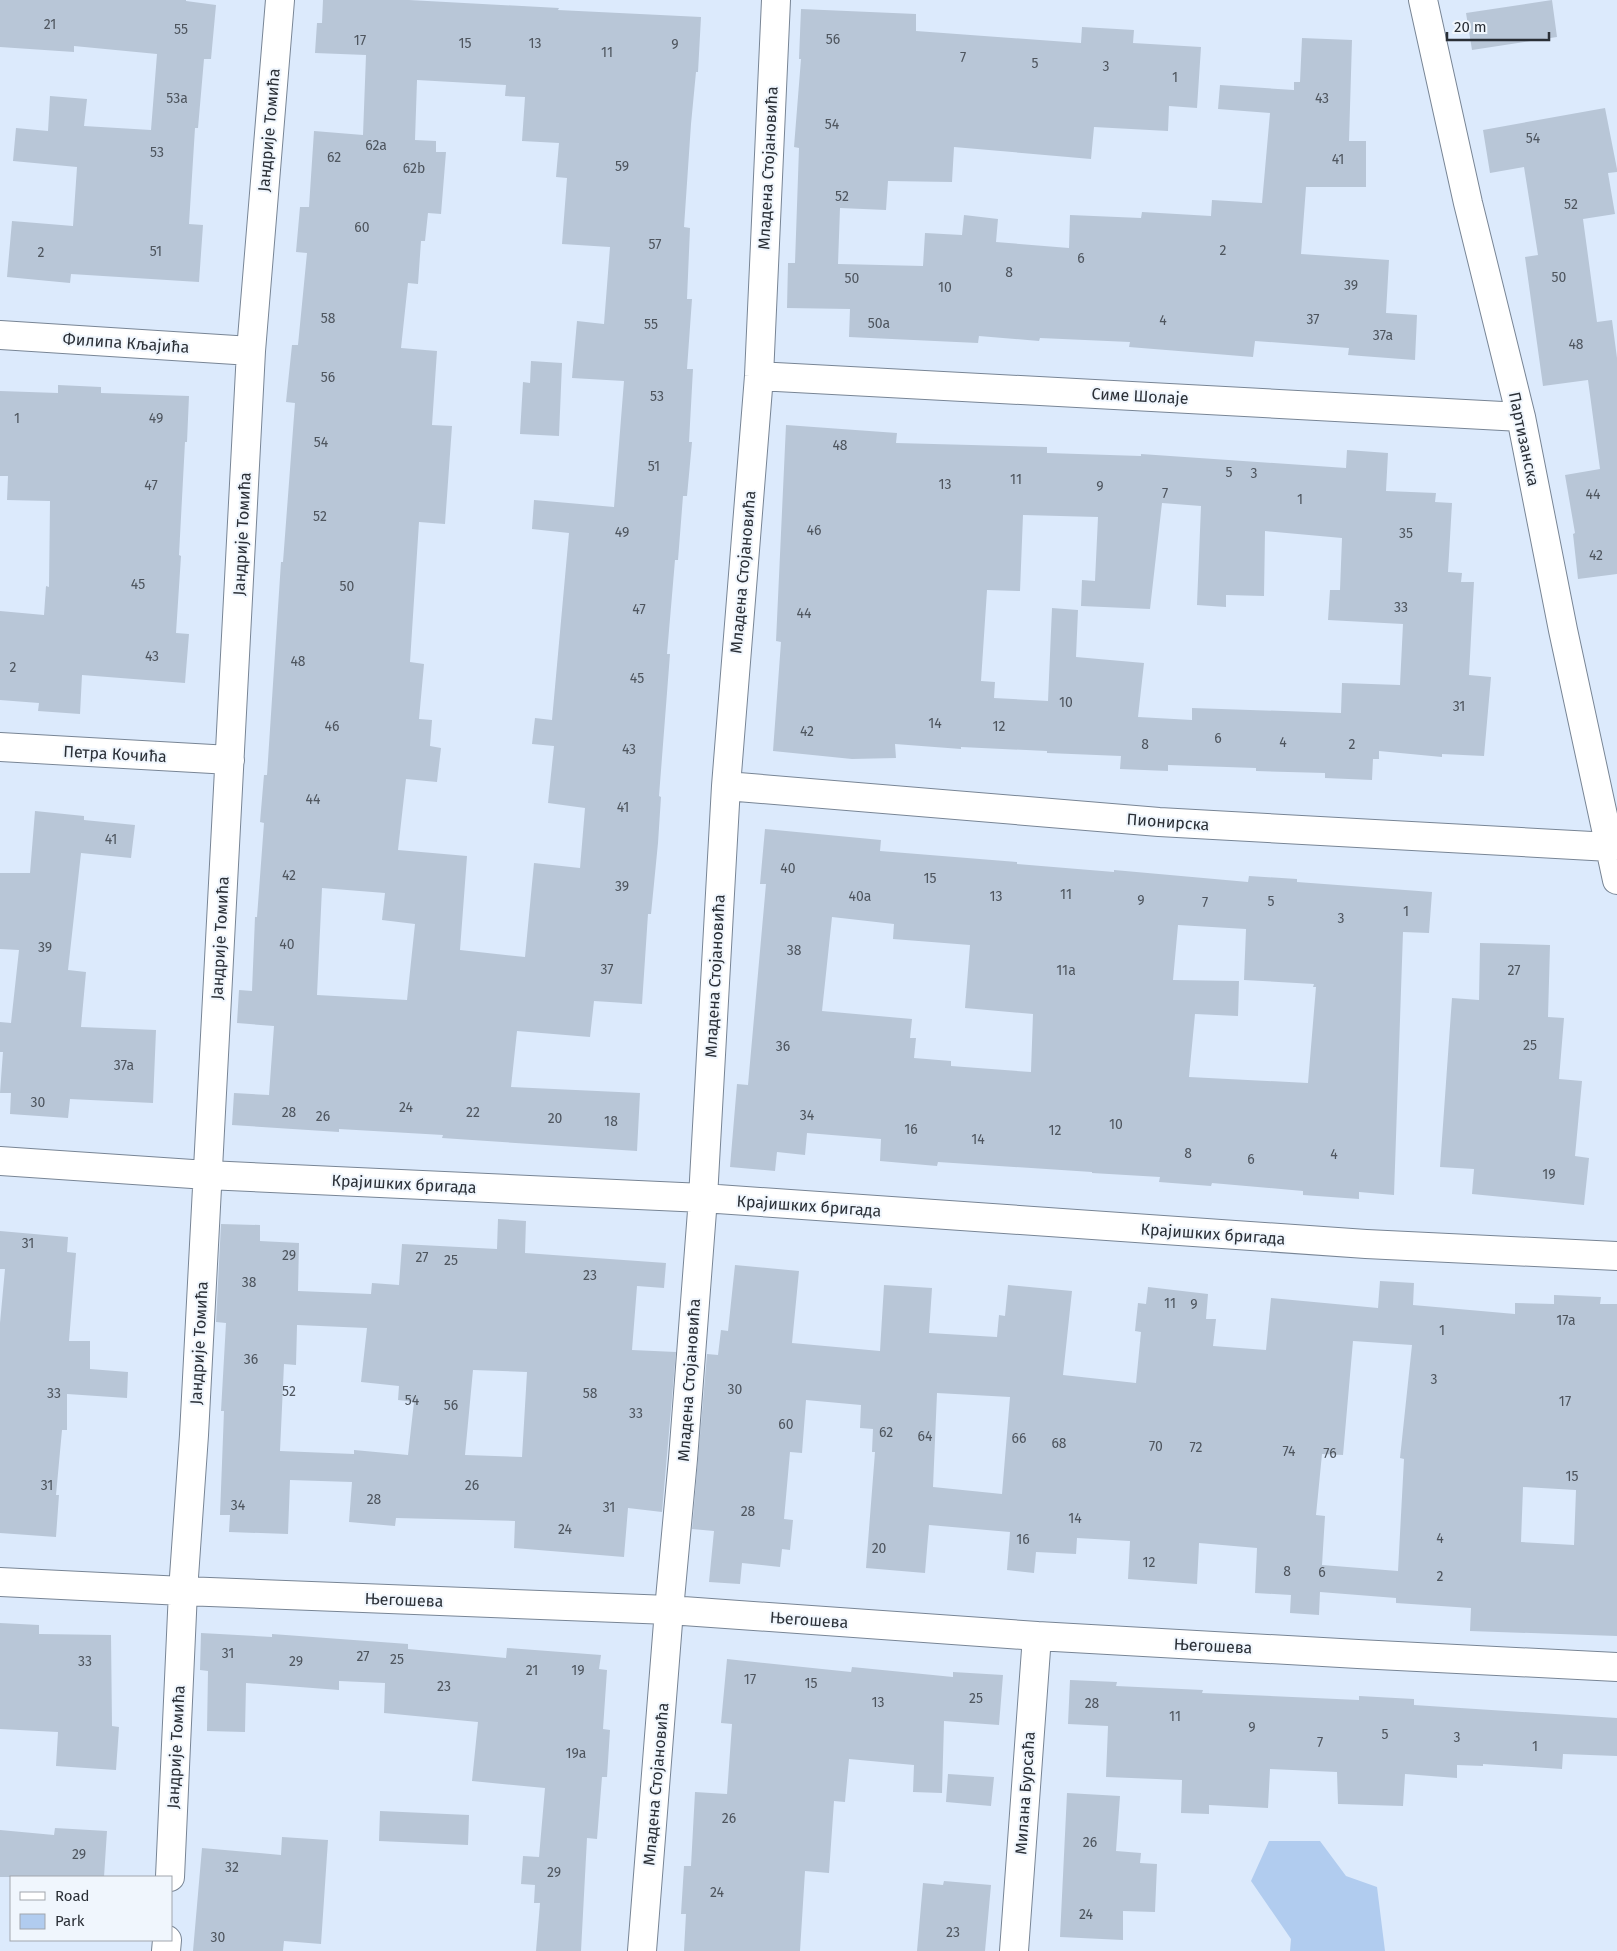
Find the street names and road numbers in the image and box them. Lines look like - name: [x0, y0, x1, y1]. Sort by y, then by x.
- street label: Јандрије Томића: [254, 68, 284, 192]
- street label: Младена Стојановића: [754, 86, 782, 250]
- street label: Филипа Кљајића: [62, 329, 190, 357]
- street label: Симе Шолаје: [1091, 384, 1189, 408]
- street label: Партизанска: [1505, 390, 1543, 488]
- street label: Јандрије Томића: [229, 472, 255, 596]
- street label: Младена Стојановића: [726, 490, 760, 654]
- street label: Петра Кочића: [63, 742, 167, 766]
- street label: Пионирска: [1126, 810, 1210, 834]
- street label: Јандрије Томића: [207, 876, 233, 1000]
- street label: Младена Стојановића: [701, 894, 729, 1058]
- street label: Крајишких бригада: [331, 1171, 477, 1197]
- street label: Крајишких бригада: [736, 1191, 882, 1221]
- street label: Крајишких бригада: [1140, 1219, 1286, 1249]
- street label: Јандрије Томића: [186, 1281, 212, 1405]
- street label: Младена Стојановића: [674, 1298, 704, 1462]
- street label: Његошева: [364, 1589, 444, 1611]
- street label: Његошева: [769, 1608, 849, 1632]
- street label: Његошева: [1173, 1634, 1253, 1658]
- street label: Јандрије Томића: [163, 1685, 189, 1809]
- street label: Младена Стојановића: [639, 1702, 673, 1866]
- street label: Милана Бурсаћа: [1011, 1731, 1039, 1855]

